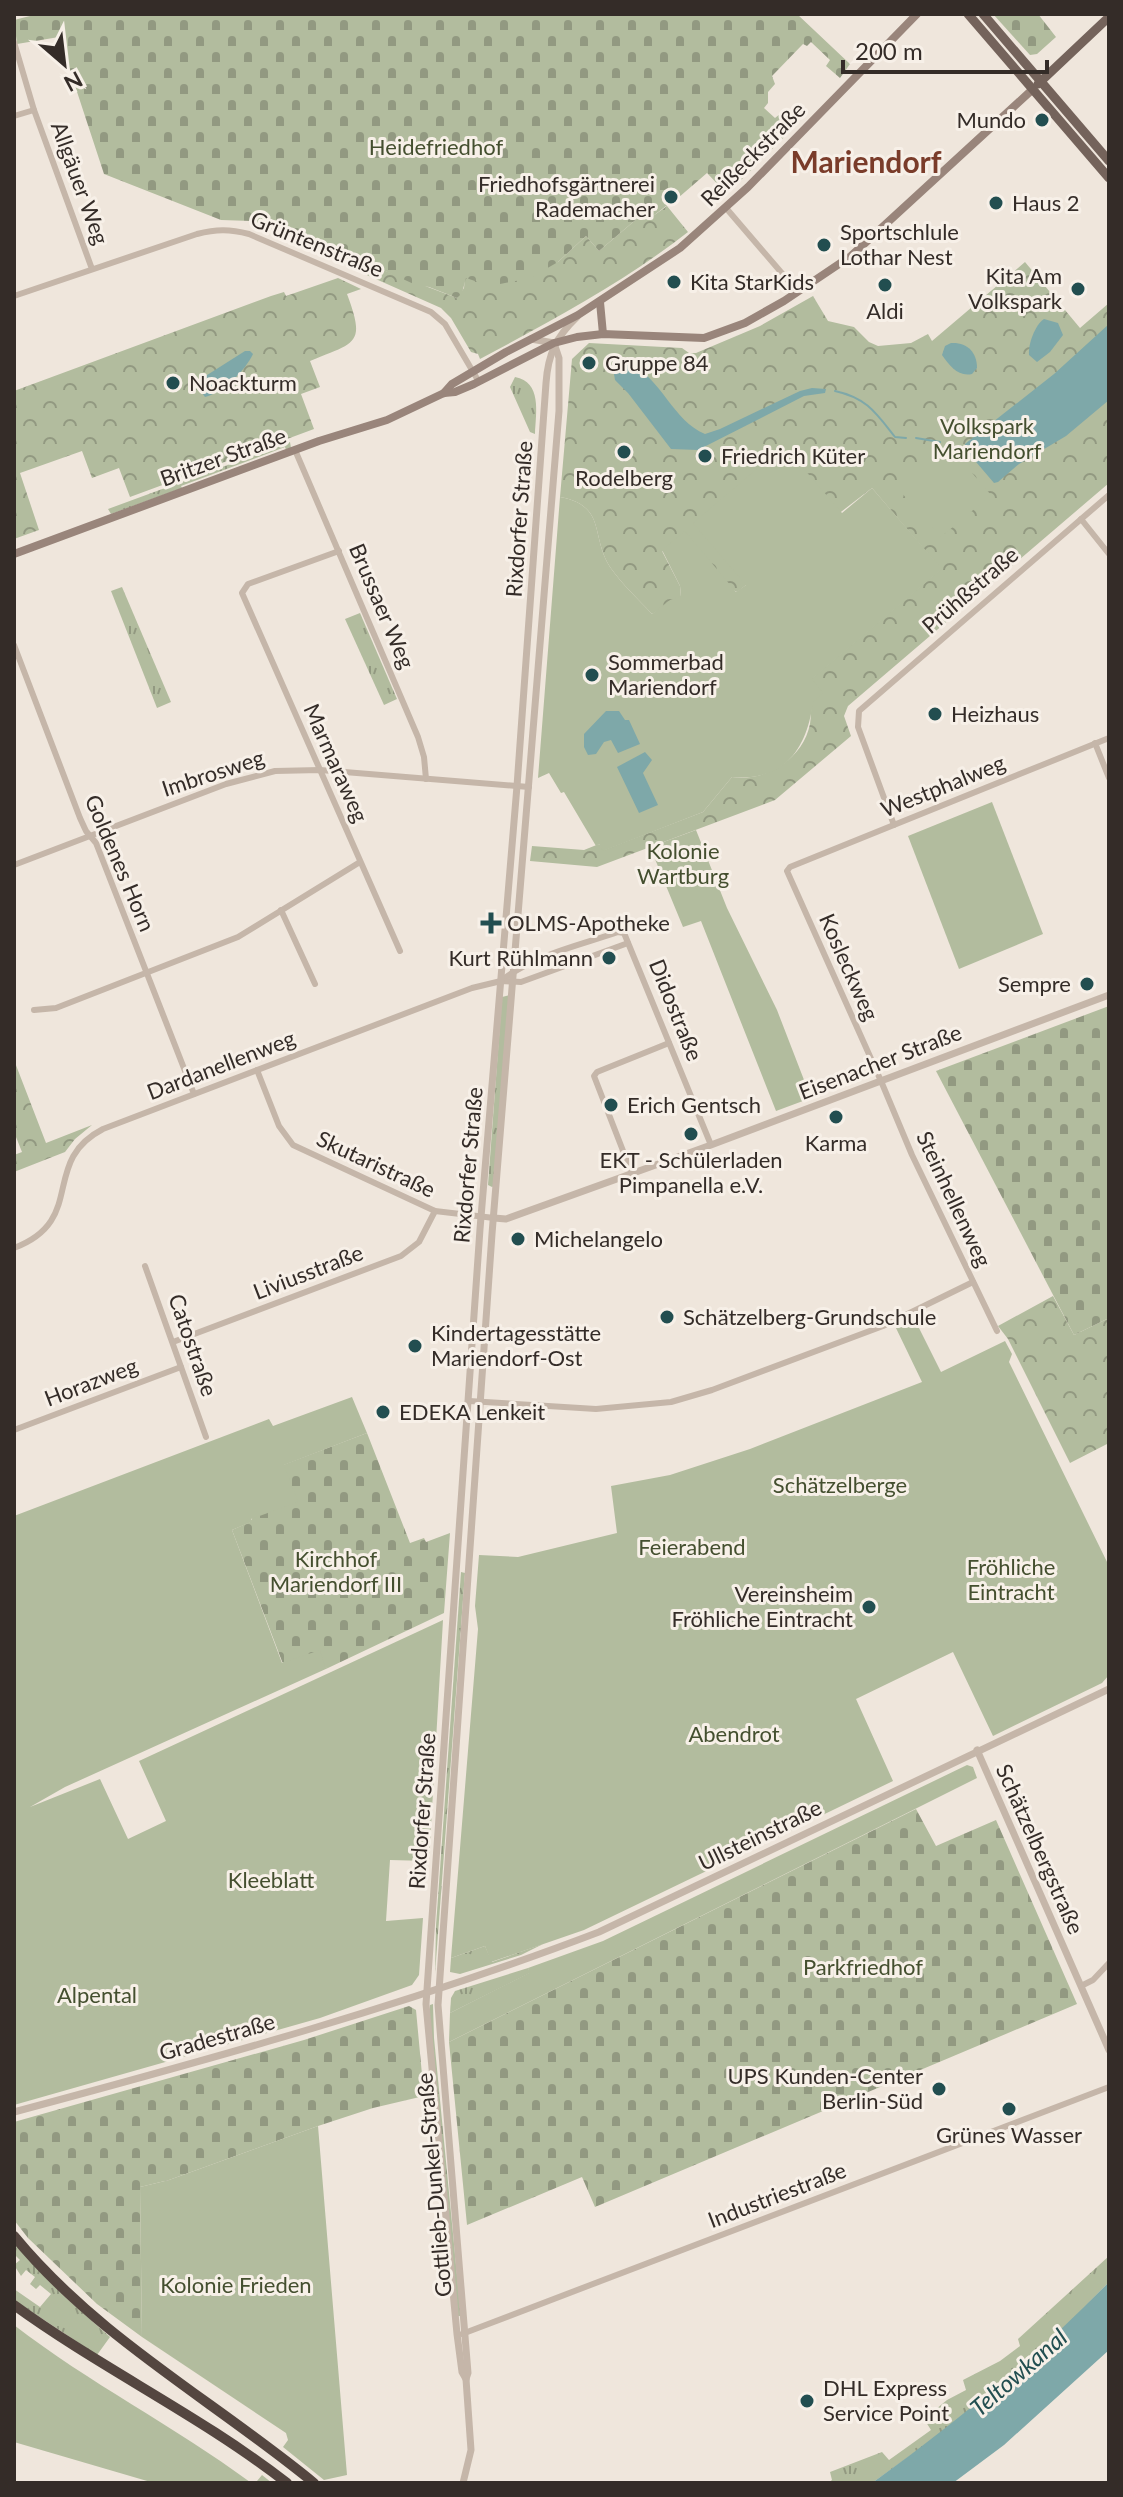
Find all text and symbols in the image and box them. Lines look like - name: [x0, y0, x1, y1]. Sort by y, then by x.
- north arrow: [24, 24, 104, 104]
- scale bar: [843, 24, 1047, 74]
- text: 200 m: [855, 36, 923, 65]
- text: N: [60, 66, 87, 98]
- street label: Reißeckstraße: [695, 96, 810, 211]
- place label: Mundo: [956, 106, 1026, 133]
- marker: Mundo: [1033, 111, 1051, 129]
- street label: Allgäuer Weg: [46, 118, 115, 248]
- park label: Heidefriedhof: [369, 133, 503, 160]
- district label: Mariendorf: [790, 143, 942, 179]
- place label: Friedhofsgärtnerei Rademacher: [478, 170, 655, 222]
- marker: Friedhofsgärtnerei Rademacher: [662, 188, 680, 206]
- place label: Haus 2: [1012, 189, 1080, 216]
- marker: Haus 2: [987, 194, 1005, 212]
- street label: Grüntenstraße: [247, 205, 387, 282]
- place label: Sportschlule Lothar Nest: [840, 218, 959, 270]
- marker: Sportschlule Lothar Nest: [815, 236, 833, 254]
- place label: Kita Am Volkspark: [968, 262, 1063, 314]
- place label: Kita StarKids: [690, 268, 814, 295]
- marker: Kita StarKids: [665, 273, 683, 291]
- marker: Aldi: [876, 276, 894, 294]
- marker: Kita Am Volkspark: [1069, 280, 1087, 298]
- place label: Aldi: [866, 297, 904, 324]
- place label: Gruppe 84: [605, 349, 709, 376]
- marker: Gruppe 84: [580, 354, 598, 372]
- place label: Noackturm: [189, 369, 297, 396]
- marker: Noackturm: [164, 374, 182, 392]
- park label: Volkspark Mariendorf: [933, 412, 1042, 464]
- street label: Britzer Straße: [156, 421, 290, 492]
- street label: Rixdorfer Straße: [500, 440, 537, 598]
- place label: Friedrich Küter: [721, 442, 865, 469]
- marker: Rodelberg: [615, 443, 633, 461]
- marker: Friedrich Küter: [696, 447, 714, 465]
- place label: Rodelberg: [575, 464, 673, 491]
- street label: Brussaer Weg: [344, 539, 421, 672]
- street label: Prühßstraße: [916, 540, 1023, 639]
- place label: Sommerbad Mariendorf: [608, 648, 724, 700]
- marker: Sommerbad Mariendorf: [583, 666, 601, 684]
- street label: Marmaraweg: [298, 699, 375, 826]
- place label: Heizhaus: [951, 700, 1039, 727]
- marker: Heizhaus: [926, 705, 944, 723]
- street label: Imbrosweg: [158, 743, 267, 802]
- street label: Westphalweg: [877, 748, 1009, 823]
- street label: Goldenes Horn: [80, 790, 161, 935]
- park label: Kolonie Wartburg: [637, 837, 729, 889]
- place label: OLMS-Apotheke: [507, 909, 670, 936]
- street label: Kosleckweg: [814, 909, 885, 1025]
- marker: OLMS-Apotheke: [482, 914, 500, 932]
- place label: Kurt Rühlmann: [449, 944, 593, 971]
- marker: Kurt Rühlmann: [600, 949, 618, 967]
- street label: Didostraße: [644, 955, 709, 1065]
- place label: Sempre: [998, 970, 1071, 997]
- marker: Sempre: [1078, 975, 1096, 993]
- street label: Eisenacher Straße: [795, 1018, 965, 1105]
- street label: Dardanellenweg: [143, 1024, 299, 1105]
- street label: Rixdorfer Straße: [447, 1086, 488, 1244]
- place label: Erich Gentsch: [627, 1091, 761, 1118]
- marker: Erich Gentsch: [602, 1096, 620, 1114]
- marker: Karma: [827, 1108, 845, 1126]
- street label: Skutaristraße: [313, 1124, 440, 1203]
- marker: EKT - Schülerladen Pimpanella e.V.: [682, 1125, 700, 1143]
- street label: Steinhellenweg: [911, 1127, 998, 1271]
- place label: Karma: [805, 1129, 867, 1156]
- place label: EKT - Schülerladen Pimpanella e.V.: [599, 1146, 783, 1198]
- place label: Michelangelo: [534, 1225, 663, 1252]
- marker: Michelangelo: [509, 1230, 527, 1248]
- street label: Liviusstraße: [249, 1238, 367, 1305]
- street label: Catostraße: [163, 1290, 224, 1400]
- place label: Schätzelberg-Grundschule: [683, 1303, 936, 1330]
- marker: Schätzelberg-Grundschule: [658, 1308, 676, 1326]
- place label: Kindertagesstätte Mariendorf-Ost: [431, 1319, 601, 1371]
- marker: Kindertagesstätte Mariendorf-Ost: [406, 1337, 424, 1355]
- street label: Horazweg: [40, 1351, 141, 1412]
- place label: EDEKA Lenkeit: [399, 1398, 545, 1425]
- marker: EDEKA Lenkeit: [374, 1403, 392, 1421]
- park label: Schätzelberge: [773, 1471, 907, 1498]
- park label: Feierabend: [638, 1533, 746, 1560]
- park label: Kirchhof Mariendorf III: [270, 1545, 402, 1597]
- park label: Fröhliche Eintracht: [967, 1553, 1055, 1605]
- place label: Vereinsheim Fröhliche Eintracht: [671, 1580, 853, 1632]
- marker: Vereinsheim Fröhliche Eintracht: [860, 1598, 878, 1616]
- park label: Abendrot: [688, 1720, 780, 1747]
- street label: Rixdorfer Straße: [403, 1732, 440, 1890]
- street label: Schätzelbergstraße: [991, 1759, 1090, 1938]
- street label: Ullsteinstraße: [694, 1793, 826, 1876]
- park label: Kleeblatt: [228, 1866, 314, 1893]
- park label: Parkfriedhof: [803, 1953, 923, 1980]
- park label: Alpental: [57, 1981, 137, 2008]
- street label: Gradestraße: [156, 2007, 278, 2066]
- place label: UPS Kunden-Center Berlin-Süd: [727, 2062, 923, 2114]
- street label: Gottlieb-Dunkel-Straße: [410, 2072, 457, 2298]
- marker: UPS Kunden-Center Berlin-Süd: [930, 2080, 948, 2098]
- marker: Grünes Wasser: [1000, 2100, 1018, 2118]
- place label: Grünes Wasser: [936, 2121, 1082, 2148]
- street label: Industriestraße: [704, 2156, 850, 2233]
- park label: Kolonie Frieden: [160, 2271, 312, 2298]
- water label: Teltowkanal: [964, 2322, 1073, 2422]
- place label: DHL Express Service Point: [823, 2374, 949, 2426]
- marker: DHL Express Service Point: [798, 2392, 816, 2410]

